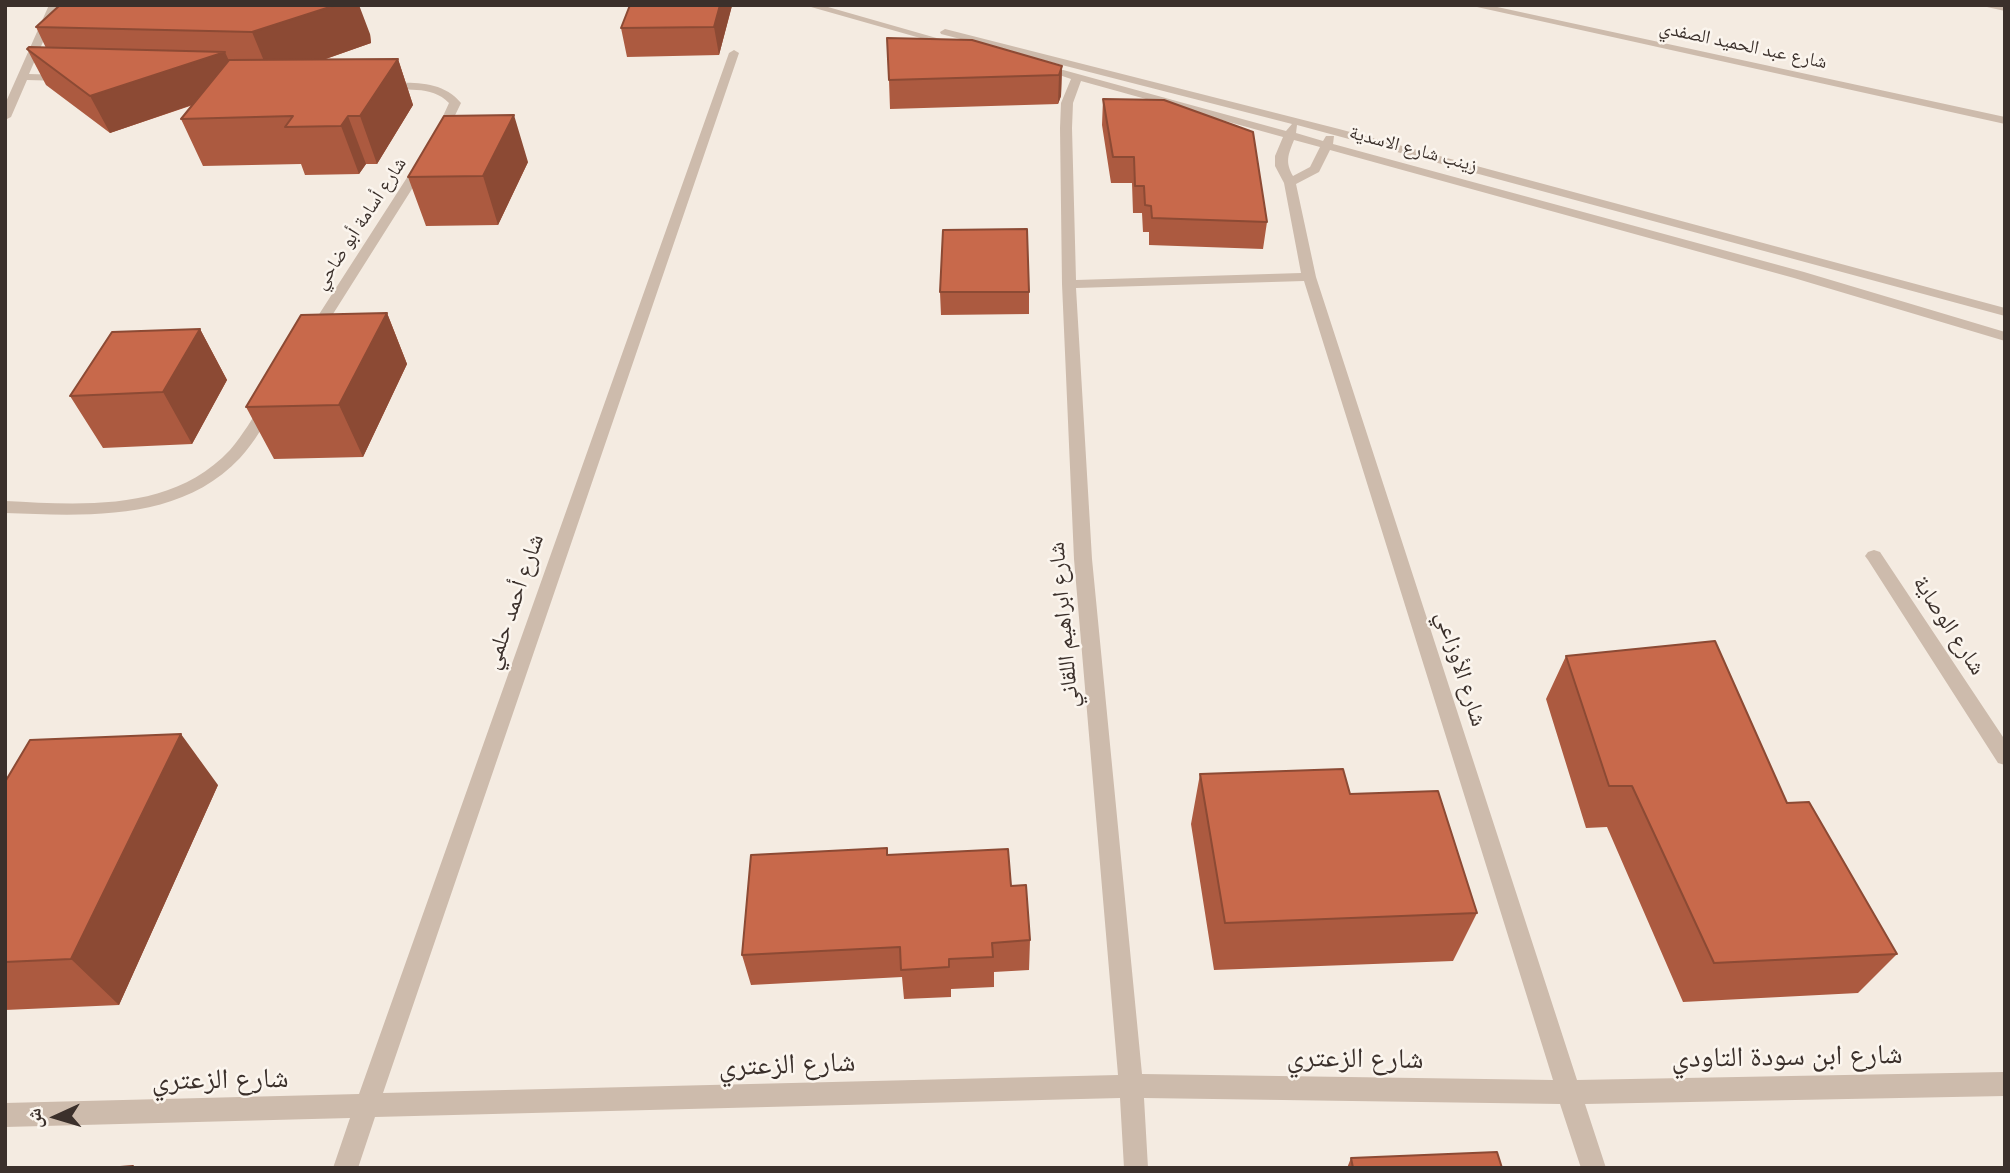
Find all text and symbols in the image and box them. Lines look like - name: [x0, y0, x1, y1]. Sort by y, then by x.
- street label: شارع عبد الحميد الصفدي: [1657, 17, 1829, 75]
- street label: زينب شارع الاسدية: [1347, 122, 1479, 178]
- street label: شارع أسامة أبو ضاحي: [310, 154, 412, 294]
- street label: شارع أحمد حلمي: [479, 531, 551, 673]
- street label: شارع ابراهيم اللقاني: [1044, 541, 1086, 709]
- street label: شارع الوصاية: [1906, 571, 1990, 681]
- street label: شارع الأوزاعي: [1428, 608, 1492, 730]
- street label: شارع ابن سودة التاودي: [1671, 1039, 1903, 1077]
- street label: شارع الزعتري: [1286, 1042, 1424, 1078]
- street label: شارع الزعتري: [718, 1047, 856, 1085]
- street label: شارع الزعتري: [151, 1063, 289, 1099]
- north arrow: [21, 1082, 91, 1152]
- text: ش: [22, 1108, 47, 1129]

